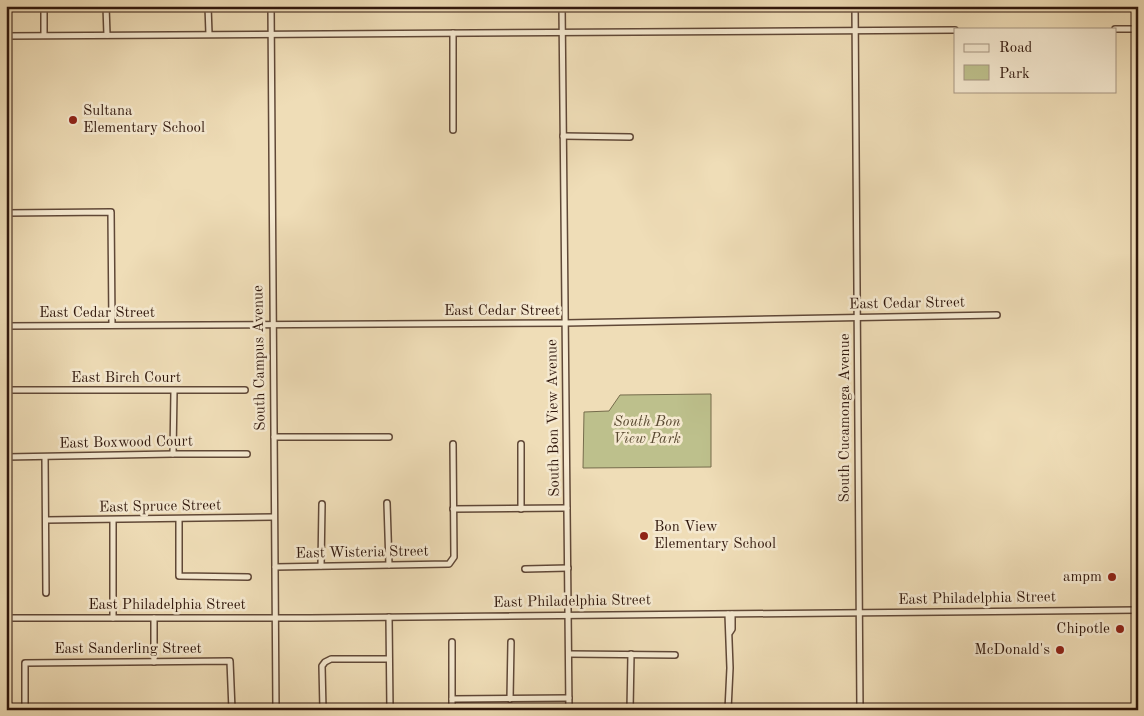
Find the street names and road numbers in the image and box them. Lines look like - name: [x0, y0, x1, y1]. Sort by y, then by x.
- street label: South Campus Avenue: [251, 285, 269, 431]
- street label: East Cedar Street: [849, 295, 965, 313]
- street label: East Cedar Street: [444, 304, 560, 319]
- street label: East Cedar Street: [39, 306, 155, 321]
- street label: South Cucamonga Avenue: [838, 333, 853, 503]
- street label: South Bon View Avenue: [545, 339, 563, 497]
- street label: East Birch Court: [71, 371, 181, 386]
- street label: East Boxwood Court: [59, 434, 193, 452]
- street label: East Spruce Street: [99, 498, 221, 516]
- street label: East Wisteria Street: [295, 544, 429, 562]
- street label: East Philadelphia Street: [898, 590, 1056, 608]
- street label: East Philadelphia Street: [493, 593, 651, 611]
- street label: East Philadelphia Street: [88, 598, 246, 613]
- street label: East Sanderling Street: [54, 642, 202, 657]

